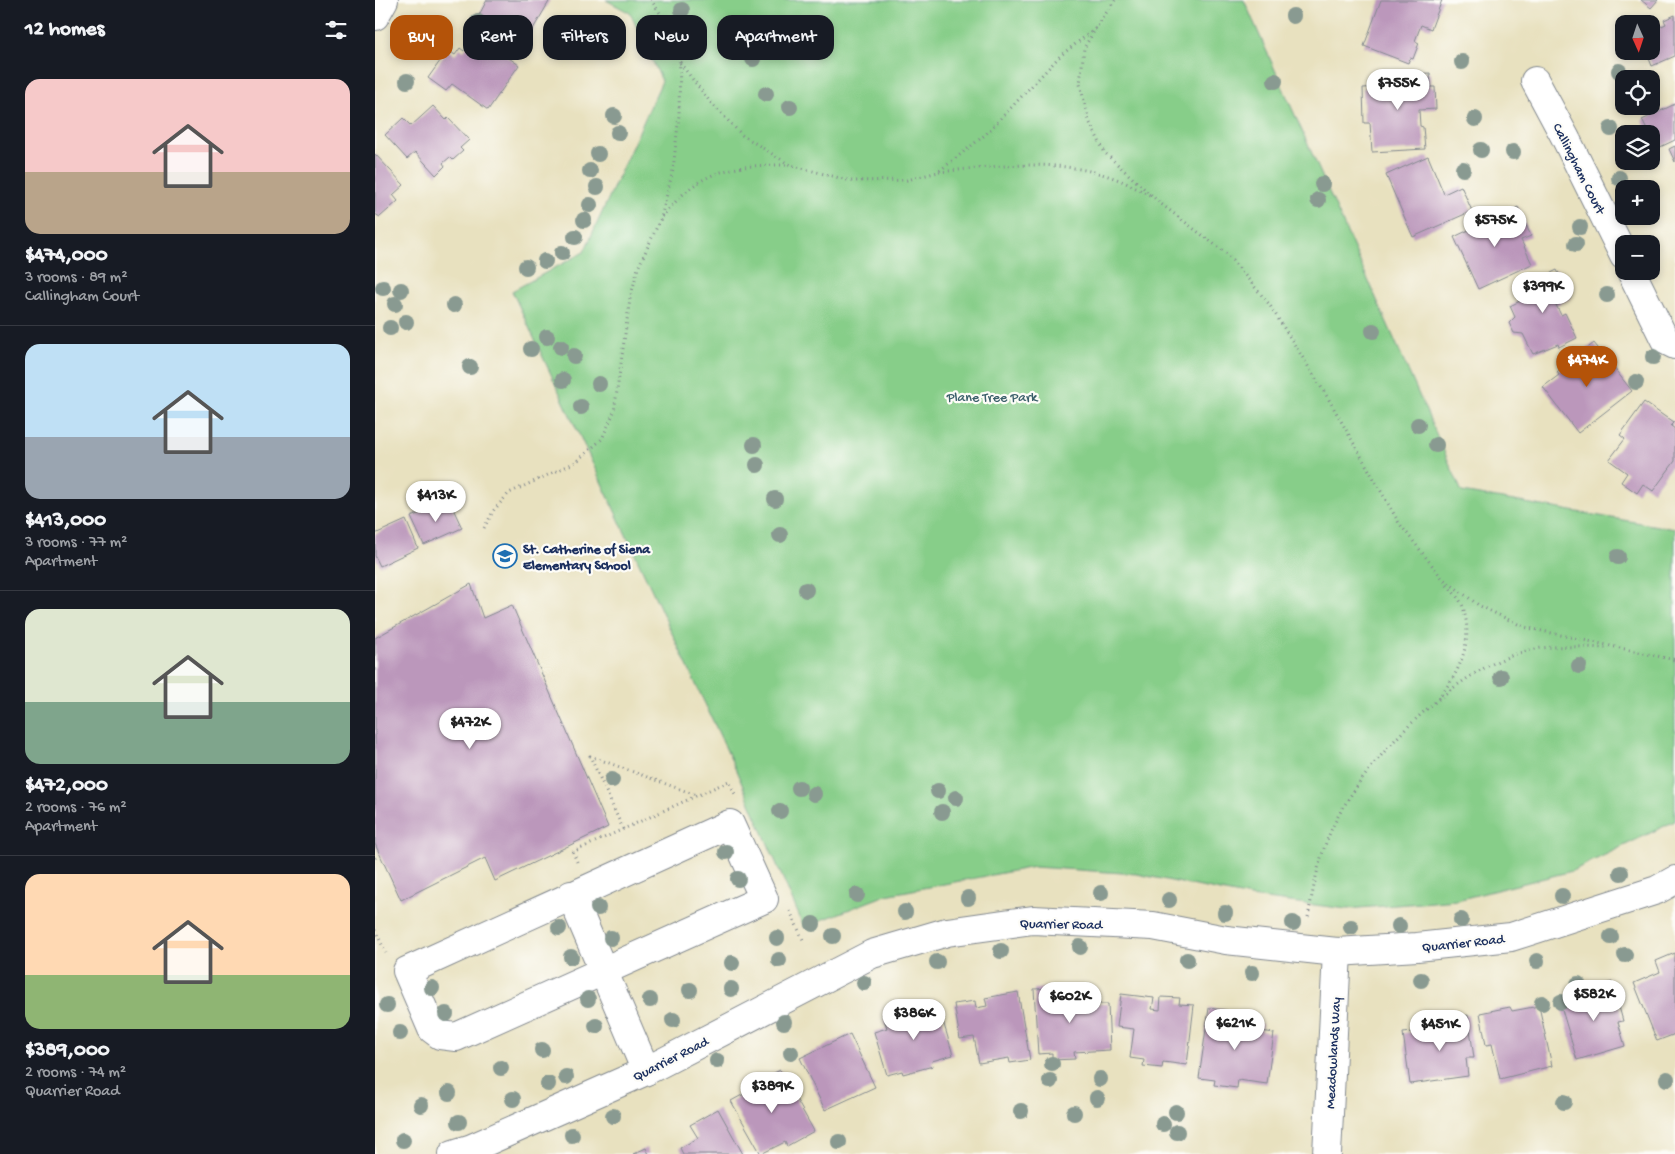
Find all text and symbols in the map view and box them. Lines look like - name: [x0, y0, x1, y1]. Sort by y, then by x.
- chip: Buy: [390, 15, 453, 60]
- chip: Rent: [463, 15, 533, 60]
- chip: Filters: [543, 15, 626, 60]
- chip: New: [636, 15, 707, 60]
- chip: Apartment: [717, 15, 834, 60]
- north arrow: [1615, 15, 1660, 60]
- map controls: [1615, 15, 1660, 280]
- icon: filters: [322, 16, 350, 44]
- text: 12 homes: [25, 18, 104, 43]
- pin: $755K: [1363, 68, 1433, 111]
- button: locate: [1615, 70, 1660, 115]
- text: $755K: [1377, 75, 1419, 94]
- icon: home: [143, 111, 233, 201]
- street label: Callingham Court: [1548, 121, 1609, 219]
- button: layers: [1615, 125, 1660, 170]
- button: +: [1615, 180, 1660, 225]
- pin: $575K: [1460, 206, 1530, 248]
- text: $575K: [1474, 212, 1516, 231]
- button: −: [1615, 235, 1660, 280]
- text: $474,000: [25, 244, 108, 269]
- text: 3 rooms · 89 m²: [25, 269, 127, 288]
- pin: $399K: [1508, 272, 1578, 314]
- text: $399K: [1523, 278, 1563, 297]
- text: Callingham Court: [25, 288, 139, 307]
- pin: $474K: [1552, 346, 1622, 388]
- text: $474K: [1567, 352, 1607, 371]
- icon: home: [143, 377, 233, 467]
- park label: Plane Tree Park: [946, 390, 1039, 407]
- pin: $413K: [401, 480, 471, 523]
- text: $413K: [417, 487, 455, 506]
- text: $413,000: [25, 509, 106, 534]
- text: 3 rooms · 77 m²: [25, 534, 127, 553]
- place label: St. Catherine of Siena Elementary School: [523, 542, 651, 575]
- school or university icon: St. Catherine of Siena Elementary School: [492, 543, 518, 569]
- text: Apartment: [25, 553, 97, 572]
- icon: home: [143, 642, 233, 732]
- pin: $472K: [435, 708, 505, 750]
- text: $472K: [450, 714, 490, 733]
- text: $472,000: [25, 774, 108, 799]
- text: 2 rooms · 76 m²: [25, 799, 127, 818]
- text: Apartment: [25, 818, 97, 837]
- icon: home: [143, 907, 233, 997]
- street label: Quarrier Road: [1019, 916, 1104, 935]
- street label: Quarrier Road: [1421, 932, 1507, 957]
- pin: $582K: [1559, 980, 1629, 1022]
- pin: $602K: [1035, 982, 1105, 1024]
- text: $582K: [1573, 986, 1615, 1005]
- text: $602K: [1049, 988, 1091, 1007]
- street label: Meadowlands Way: [1323, 997, 1346, 1109]
- pin: $386K: [879, 998, 949, 1041]
- text: $386K: [893, 1005, 935, 1024]
- pin: $621K: [1200, 1008, 1270, 1051]
- pin: $451K: [1405, 1010, 1475, 1052]
- text: $621K: [1216, 1015, 1254, 1034]
- text: $451K: [1421, 1016, 1459, 1035]
- street label: Quarrier Road: [630, 1033, 713, 1087]
- text: $389,000: [25, 1039, 110, 1064]
- text: 2 rooms · 74 m²: [25, 1064, 126, 1083]
- pin: $389K: [737, 1072, 807, 1114]
- text: $389K: [751, 1078, 793, 1097]
- text: Quarrier Road: [25, 1083, 120, 1102]

